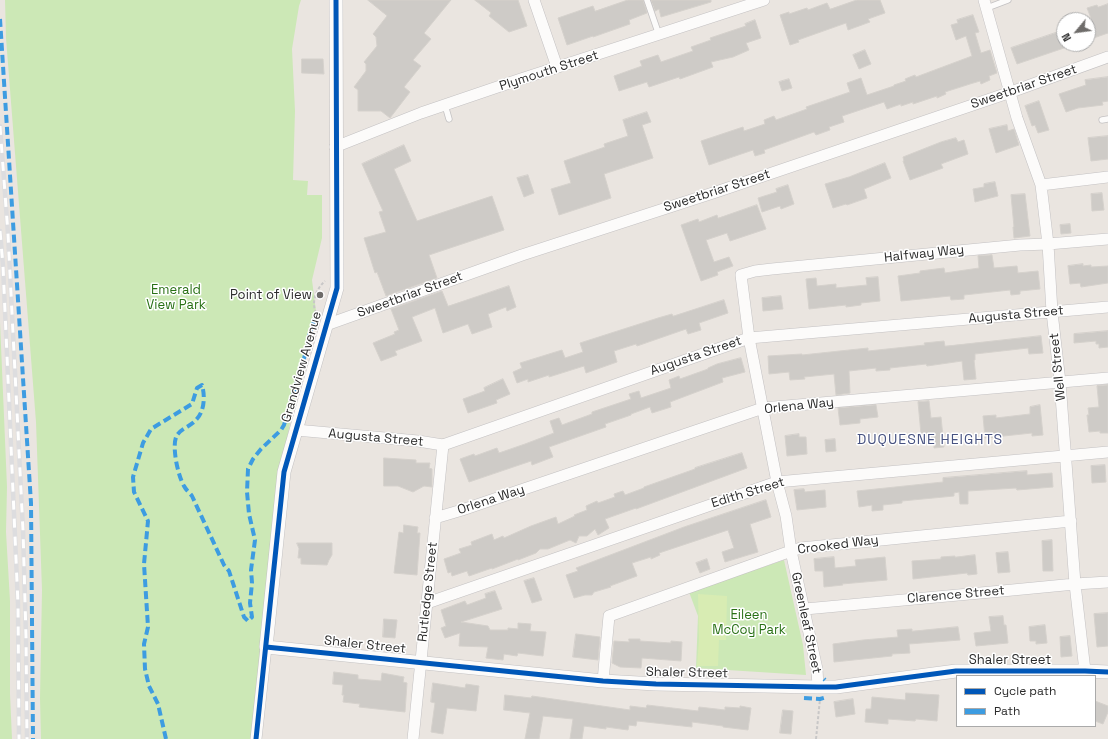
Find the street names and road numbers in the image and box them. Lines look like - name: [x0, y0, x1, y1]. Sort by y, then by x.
- street label: Plymouth Street: [498, 48, 600, 94]
- street label: Sweetbriar Street: [969, 62, 1079, 112]
- street label: Sweetbriar Street: [662, 166, 772, 216]
- street label: Halfway Way: [883, 242, 965, 266]
- street label: Sweetbriar Street: [355, 269, 465, 321]
- street label: Augusta Street: [968, 303, 1064, 327]
- street label: Grandview Avenue: [279, 310, 325, 424]
- street label: Well Street: [1047, 332, 1069, 402]
- street label: Augusta Street: [648, 333, 744, 379]
- street label: Orlena Way: [763, 395, 835, 417]
- street label: Augusta Street: [328, 426, 424, 450]
- street label: Edith Street: [709, 474, 787, 512]
- street label: Orlena Way: [455, 482, 527, 518]
- street label: Crooked Way: [797, 532, 879, 558]
- street label: Rutledge Street: [415, 541, 441, 643]
- street label: Greenleaf Street: [788, 571, 824, 675]
- street label: Clarence Street: [907, 583, 1005, 607]
- street label: Shaler Street: [323, 633, 407, 657]
- street label: Shaler Street: [969, 652, 1051, 668]
- street label: Shaler Street: [646, 664, 728, 682]

